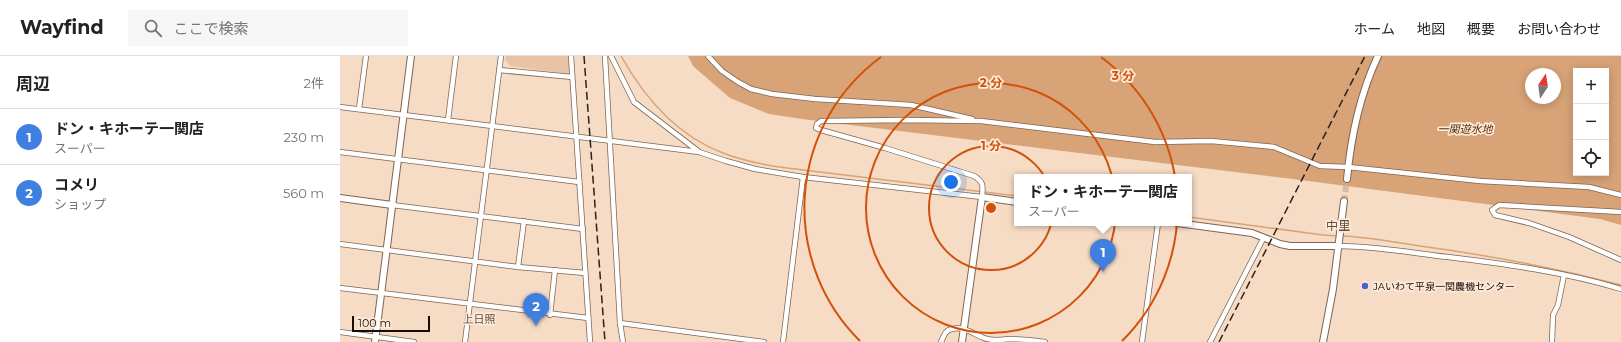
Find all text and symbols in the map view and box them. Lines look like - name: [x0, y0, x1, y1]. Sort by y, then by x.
- search box: [128, 10, 408, 46]
- text: Wayfind: [20, 16, 104, 39]
- icon: search: [142, 17, 164, 39]
- text: ここで検索: [174, 19, 249, 38]
- text: ホーム: [1353, 20, 1395, 38]
- text: 地図: [1417, 20, 1445, 38]
- text: 概要: [1467, 20, 1495, 38]
- text: お問い合わせ: [1517, 20, 1601, 38]
- text: 3 分: [1111, 68, 1134, 83]
- north arrow: [1525, 68, 1561, 104]
- map controls: [1573, 68, 1609, 176]
- button: +: [1573, 68, 1609, 104]
- text: 周辺: [16, 74, 50, 94]
- text: 2件: [304, 75, 324, 91]
- text: 2 分: [980, 75, 1002, 90]
- button: −: [1573, 104, 1609, 140]
- text: ドン・キホーテ一関店: [54, 119, 204, 138]
- water label: 一関遊水地: [1438, 122, 1493, 136]
- text: 1: [26, 129, 32, 145]
- text: 230 m: [283, 129, 324, 145]
- text: 1 分: [981, 138, 1001, 153]
- text: スーパー: [54, 140, 106, 156]
- button: locate: [1573, 140, 1609, 176]
- your location: [941, 172, 961, 192]
- popup: [1014, 174, 1192, 226]
- text: コメリ: [54, 175, 99, 194]
- text: ドン・キホーテ一関店: [1028, 182, 1178, 201]
- text: 2: [25, 185, 33, 201]
- text: 560 m: [283, 185, 324, 201]
- text: ショップ: [54, 196, 106, 212]
- centre of rings: [984, 201, 998, 215]
- text: スーパー: [1028, 203, 1080, 219]
- district label: 中里: [1326, 218, 1350, 233]
- pin: 1: [1090, 239, 1116, 272]
- place label: JAいわて平泉一関農機センター: [1372, 280, 1515, 293]
- marker: JAいわて平泉一関農機センター: [1360, 281, 1370, 291]
- pin: 2: [523, 293, 549, 326]
- district label: 上日照: [463, 312, 496, 326]
- scale bar: [352, 314, 430, 333]
- text: 100 m: [358, 316, 391, 330]

